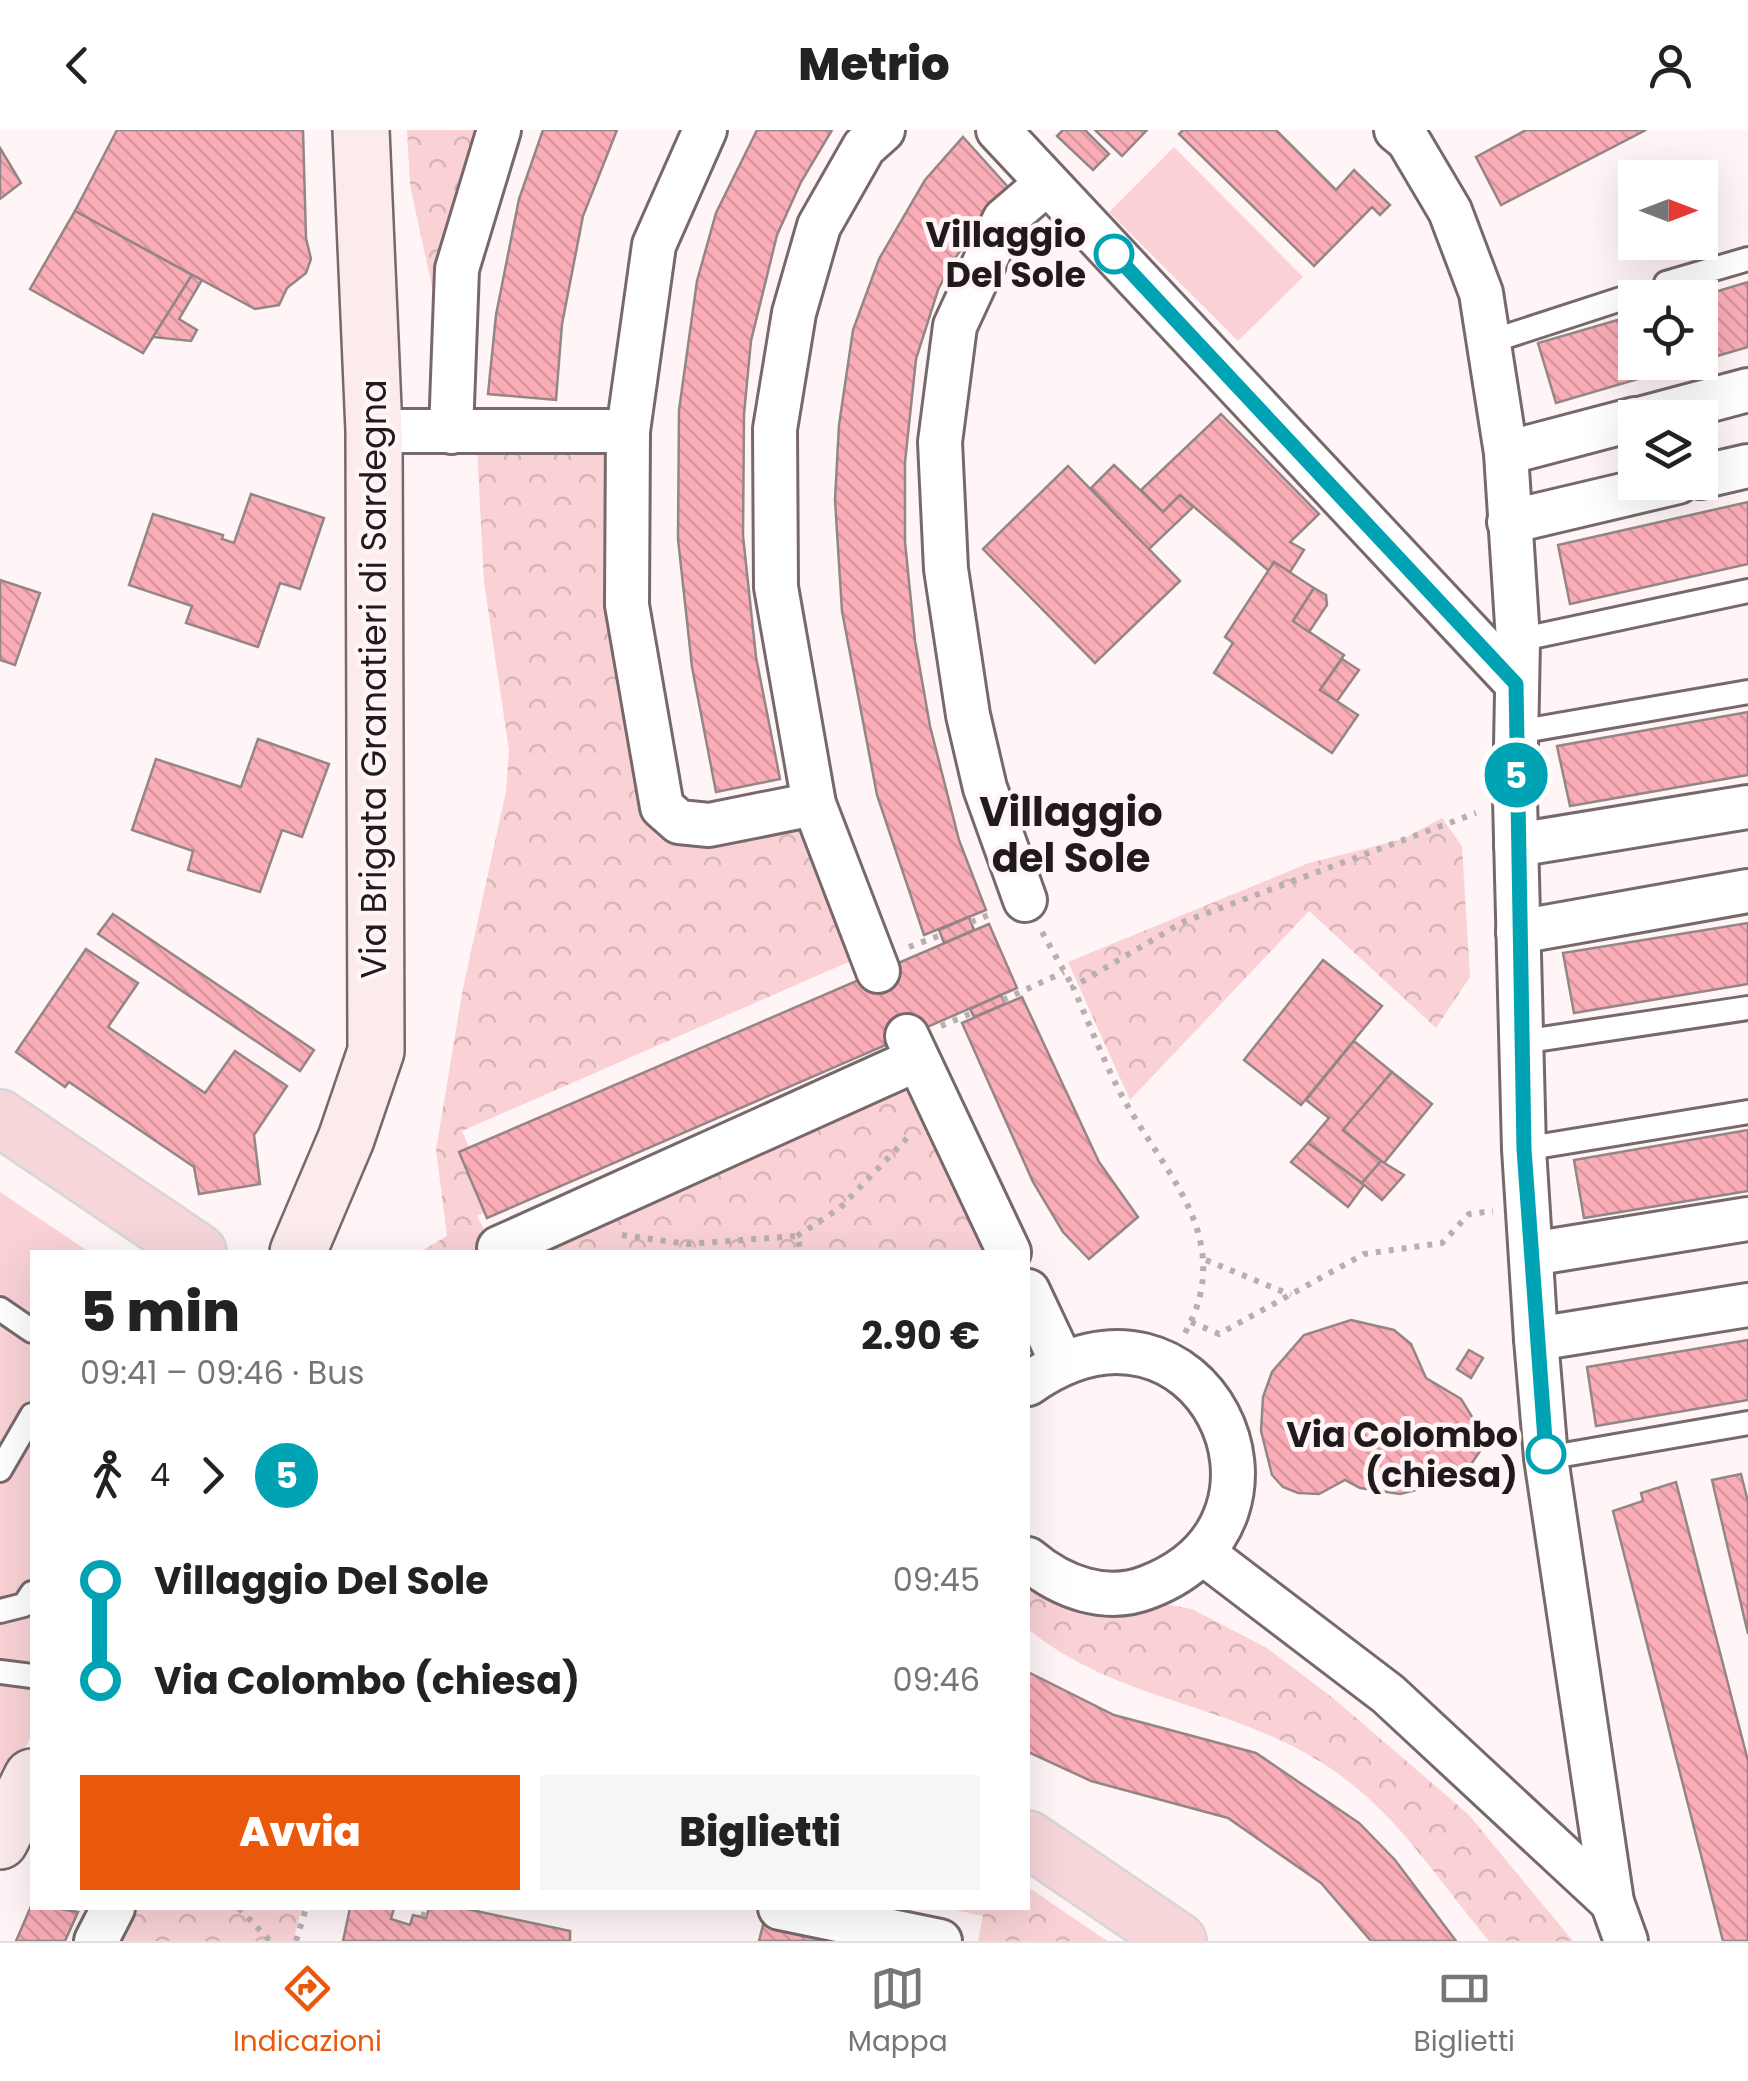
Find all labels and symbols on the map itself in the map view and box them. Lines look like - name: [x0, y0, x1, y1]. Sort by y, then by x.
- north arrow: [1618, 160, 1718, 260]
- place label: Villaggio Del Sole: [926, 210, 1086, 299]
- marker: Villaggio Del Sole: [1095, 235, 1133, 273]
- street label: Via Brigata Granatieri di Sardegna: [349, 379, 398, 979]
- line badge: 5: [1484, 742, 1548, 808]
- district label: Villaggio del Sole: [979, 784, 1163, 886]
- place label: Via Colombo (chiesa): [1286, 1410, 1518, 1499]
- marker: Via Colombo (chiesa): [1527, 1435, 1565, 1473]

